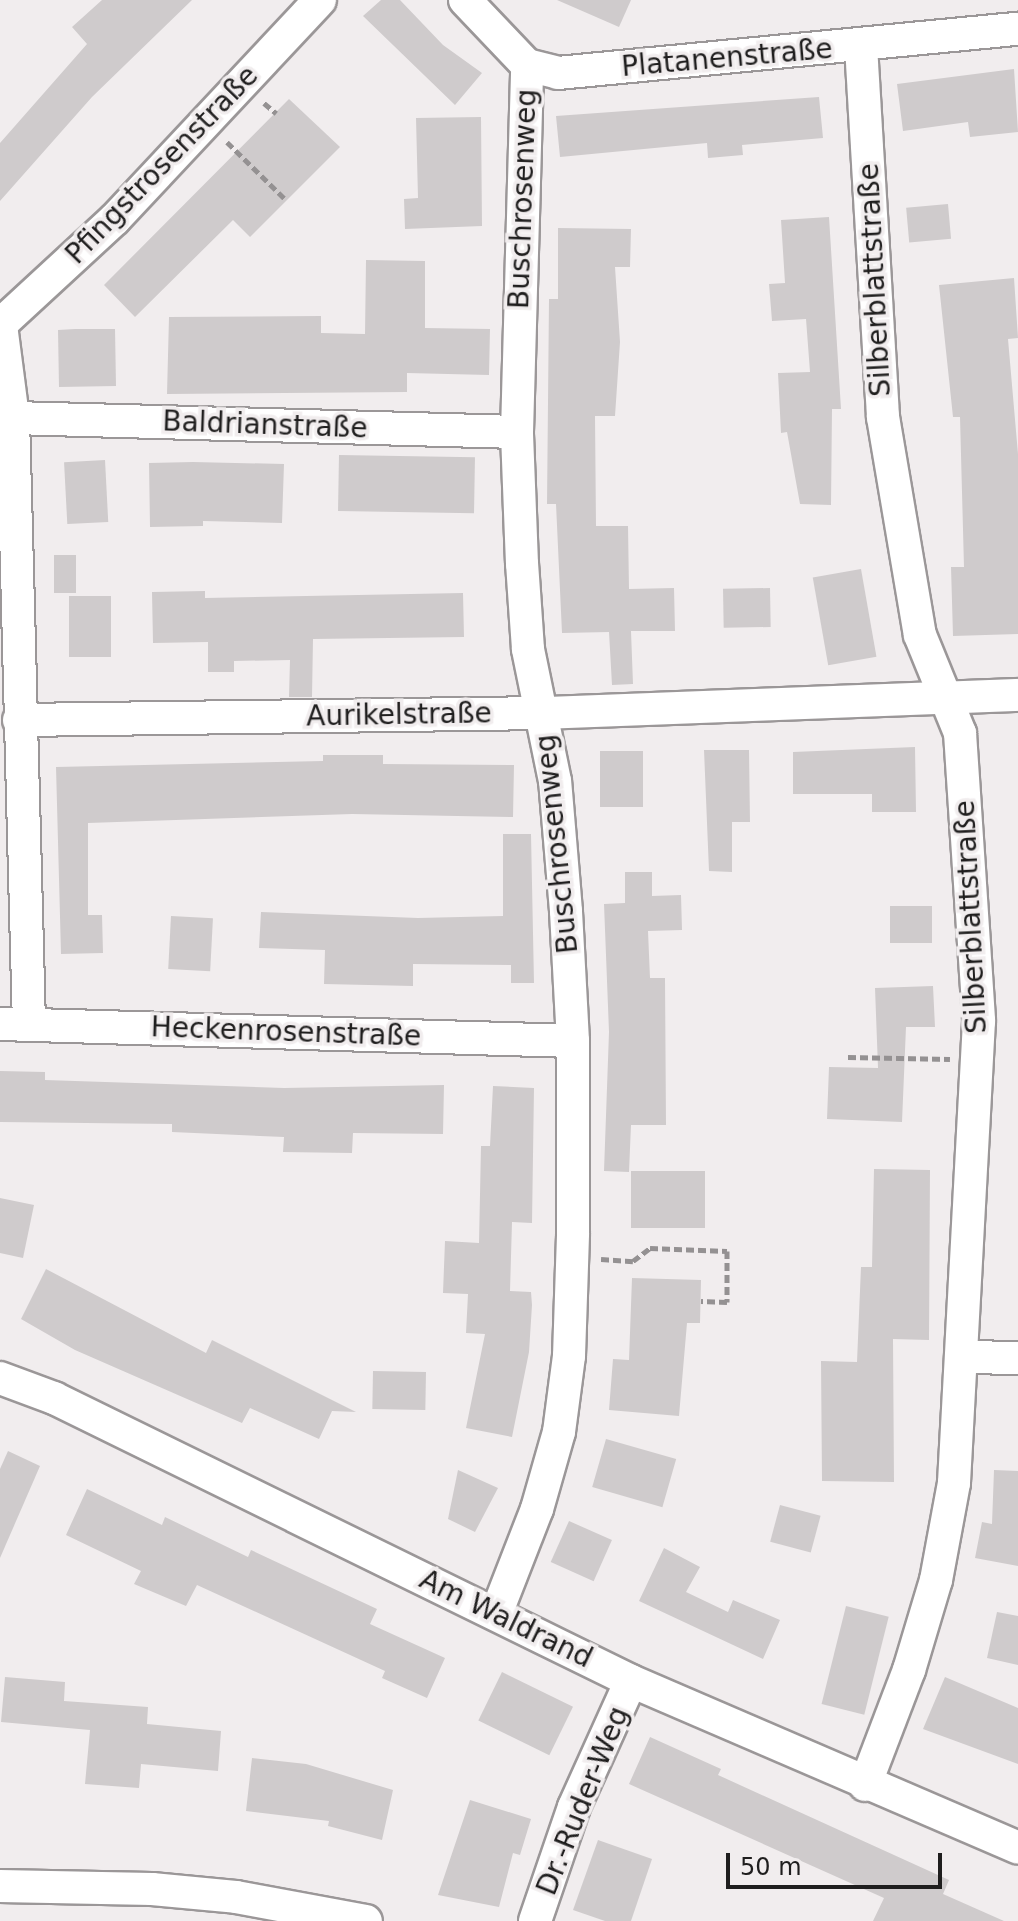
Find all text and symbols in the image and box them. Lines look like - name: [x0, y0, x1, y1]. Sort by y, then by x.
- street label: Platanenstraße: [620, 32, 834, 84]
- street label: Pfingstrosenstraße: [59, 59, 265, 271]
- street label: Buschrosenweg: [502, 88, 544, 310]
- street label: Silberblattstraße: [852, 162, 898, 398]
- street label: Baldrianstraße: [162, 405, 368, 445]
- street label: Aurikelstraße: [306, 697, 492, 733]
- street label: Buschrosenweg: [529, 733, 585, 955]
- street label: Silberblattstraße: [948, 799, 994, 1035]
- street label: Heckenrosenstraße: [150, 1010, 422, 1054]
- street label: Am Waldrand: [414, 1563, 598, 1675]
- street label: Dr.-Ruder-Weg: [530, 1702, 636, 1900]
- scale bar: [730, 1837, 946, 1887]
- text: 50 m: [740, 1853, 802, 1881]

